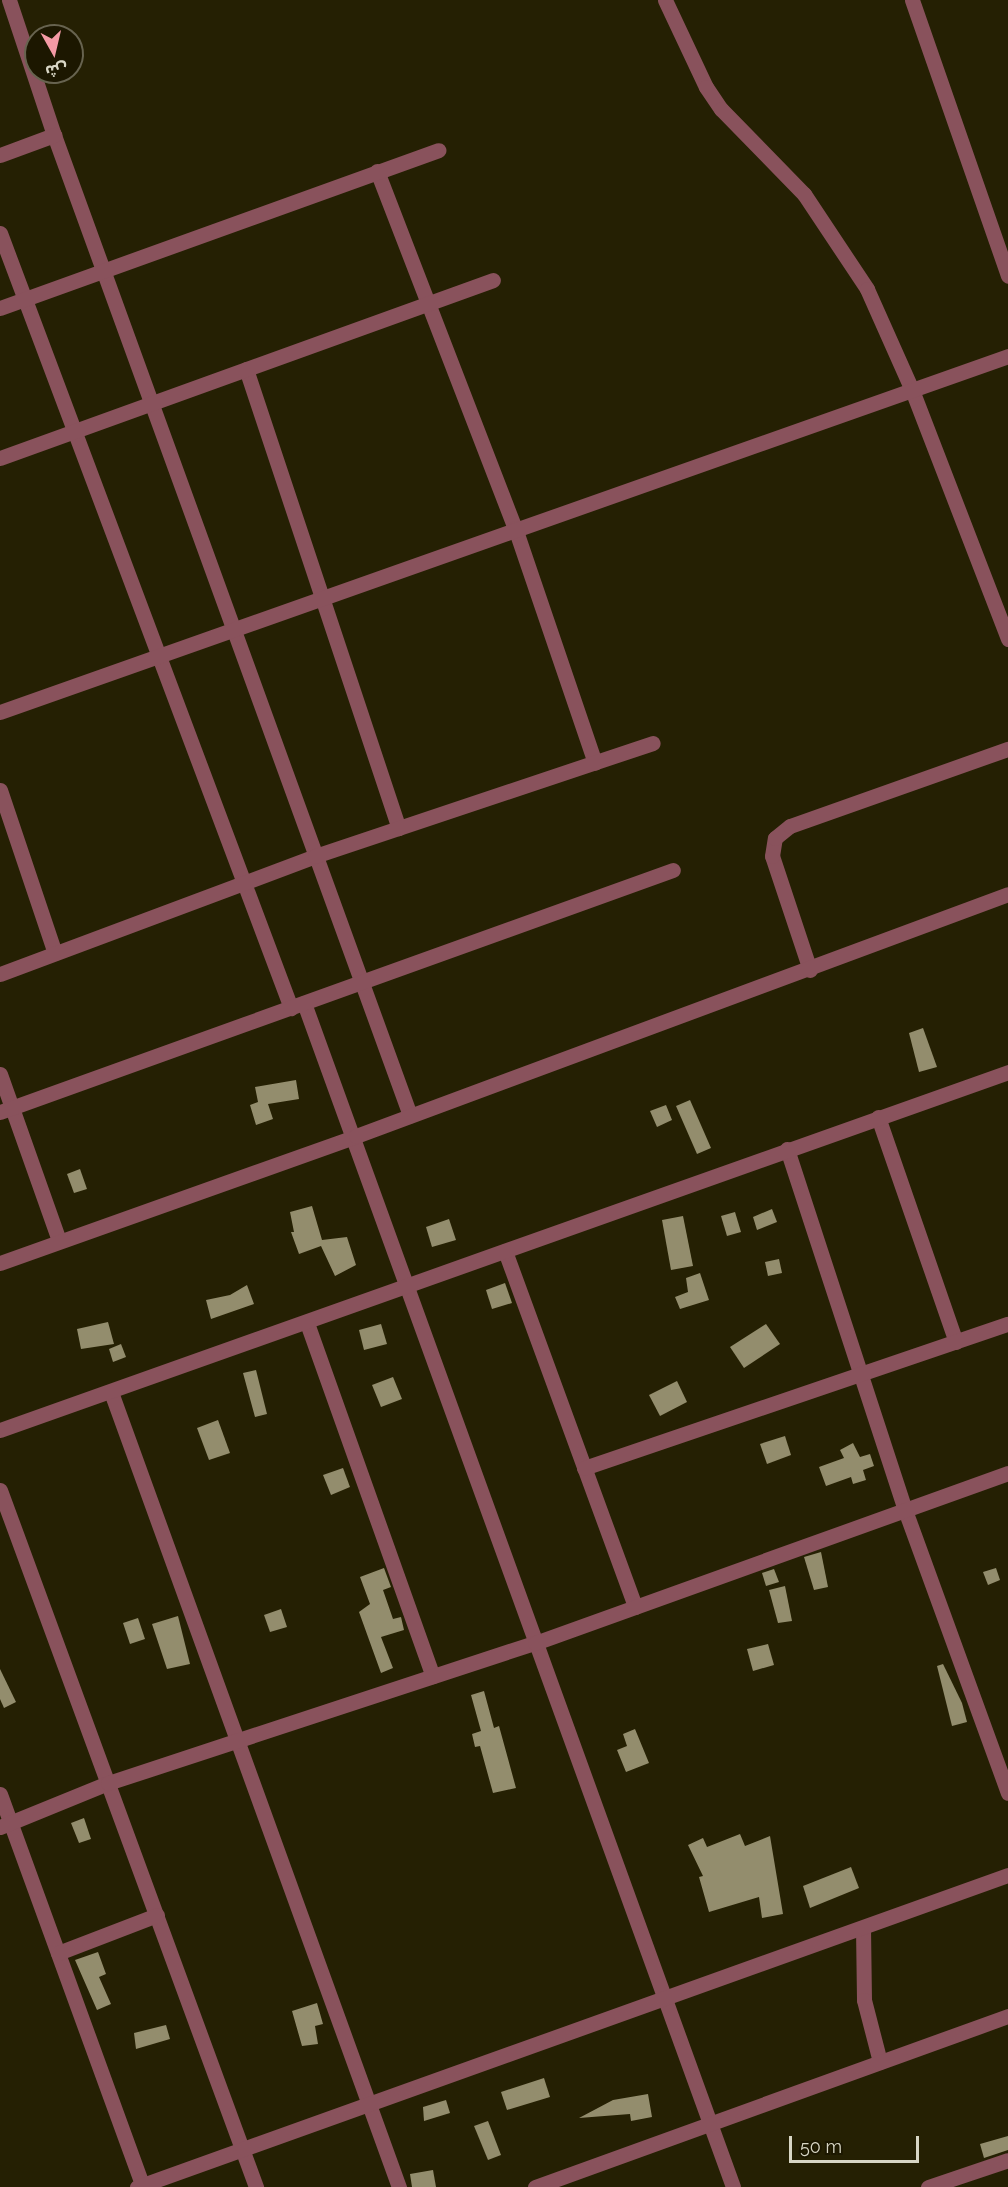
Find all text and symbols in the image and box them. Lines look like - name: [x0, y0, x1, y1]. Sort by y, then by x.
- north arrow: [24, 24, 84, 84]
- text: ش: [44, 59, 68, 81]
- scale bar: [792, 2124, 922, 2162]
- text: 50 m: [800, 2136, 842, 2157]

